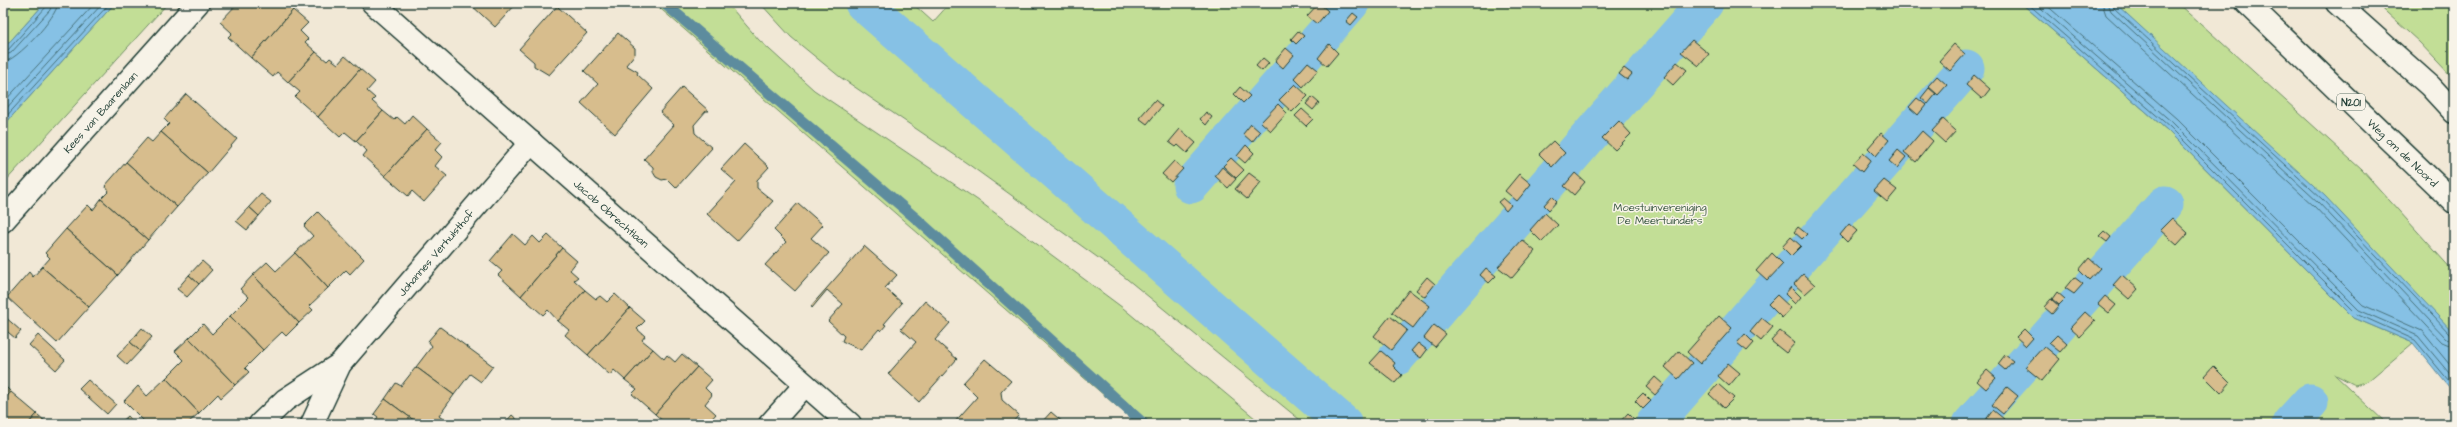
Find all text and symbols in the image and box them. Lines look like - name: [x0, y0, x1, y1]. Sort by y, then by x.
- street label: Kees van Baarenlaan: [60, 68, 142, 157]
- road number: N201: [2337, 94, 2365, 110]
- street label: Weg om de Noord: [2364, 116, 2441, 191]
- street label: Jacob Obrechtlaan: [570, 176, 652, 252]
- park label: Moestuinvereniging De Meertuinders: [1613, 200, 1707, 228]
- street label: Johannes Verhulsthof: [395, 206, 478, 300]

